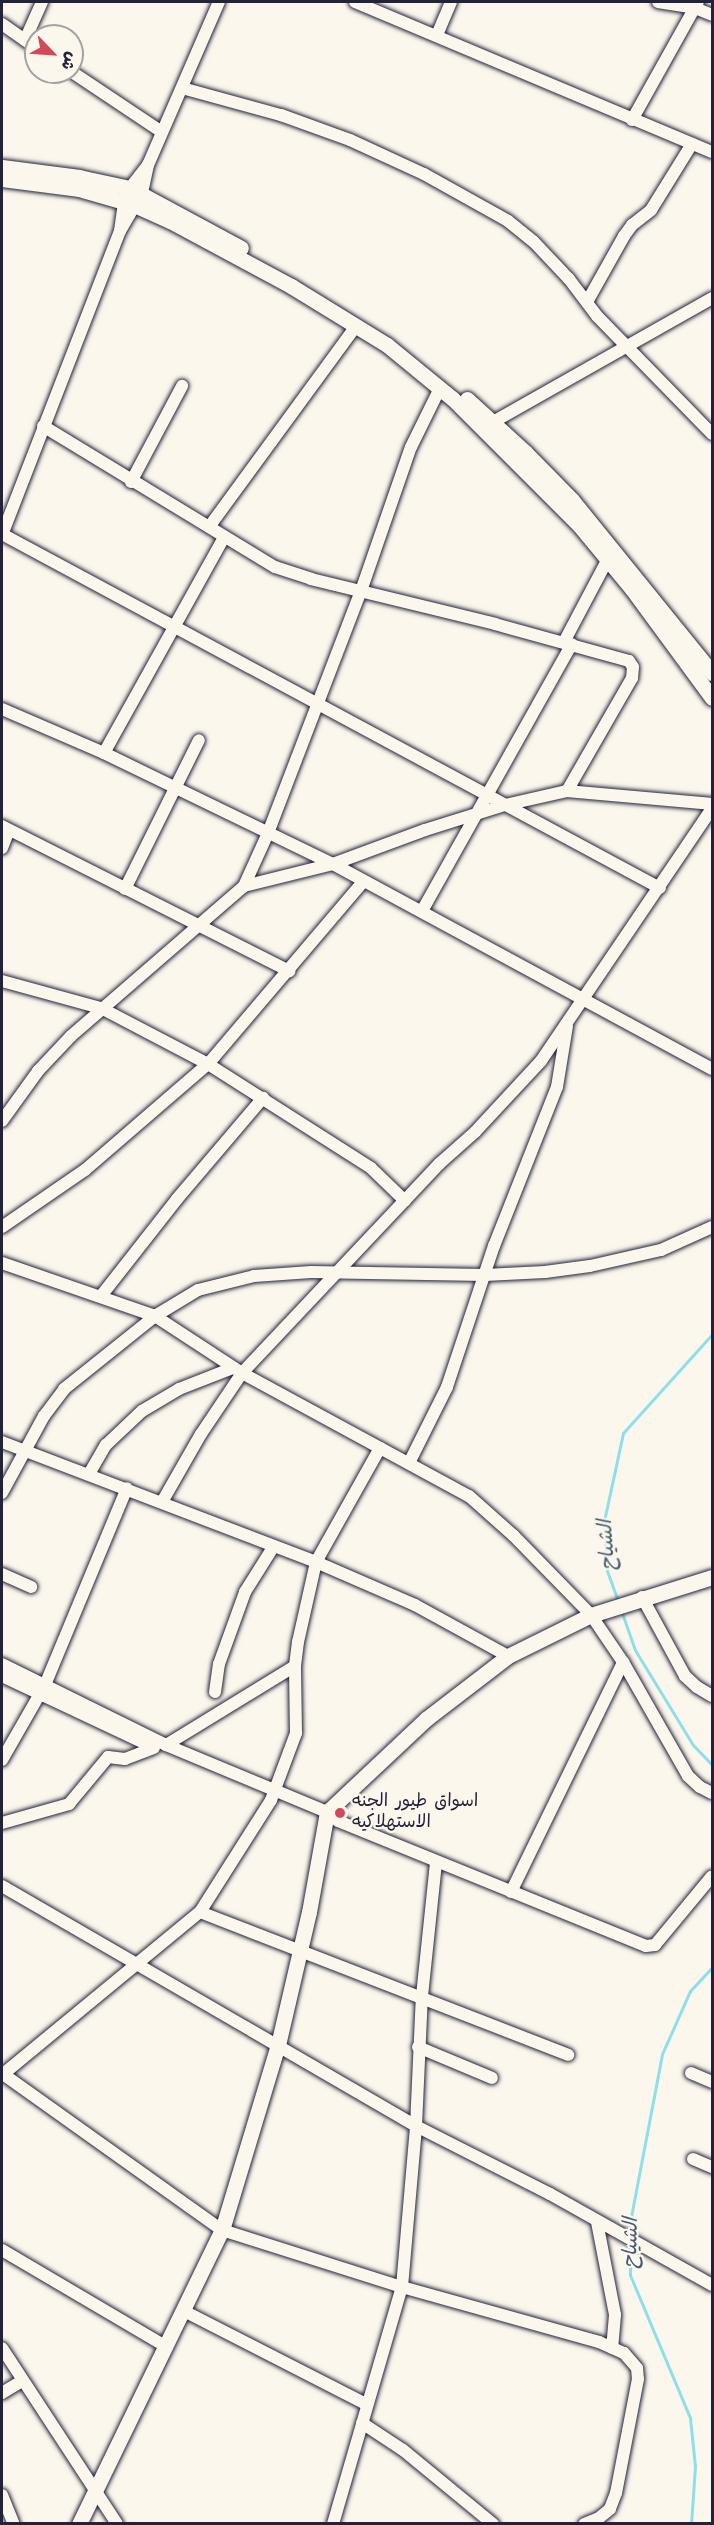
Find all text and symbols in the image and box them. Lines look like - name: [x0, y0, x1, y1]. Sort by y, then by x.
- north arrow: [24, 24, 84, 84]
- text: ش: [54, 48, 84, 74]
- water label: الشياح: [594, 1519, 622, 1571]
- place label: اسواق طيور الجنه الاستهلاكيه: [352, 1792, 478, 1834]
- marker: اسواق طيور الجنه الاستهلاكيه: [333, 1806, 347, 1820]
- water label: الشياح: [620, 2217, 644, 2269]

